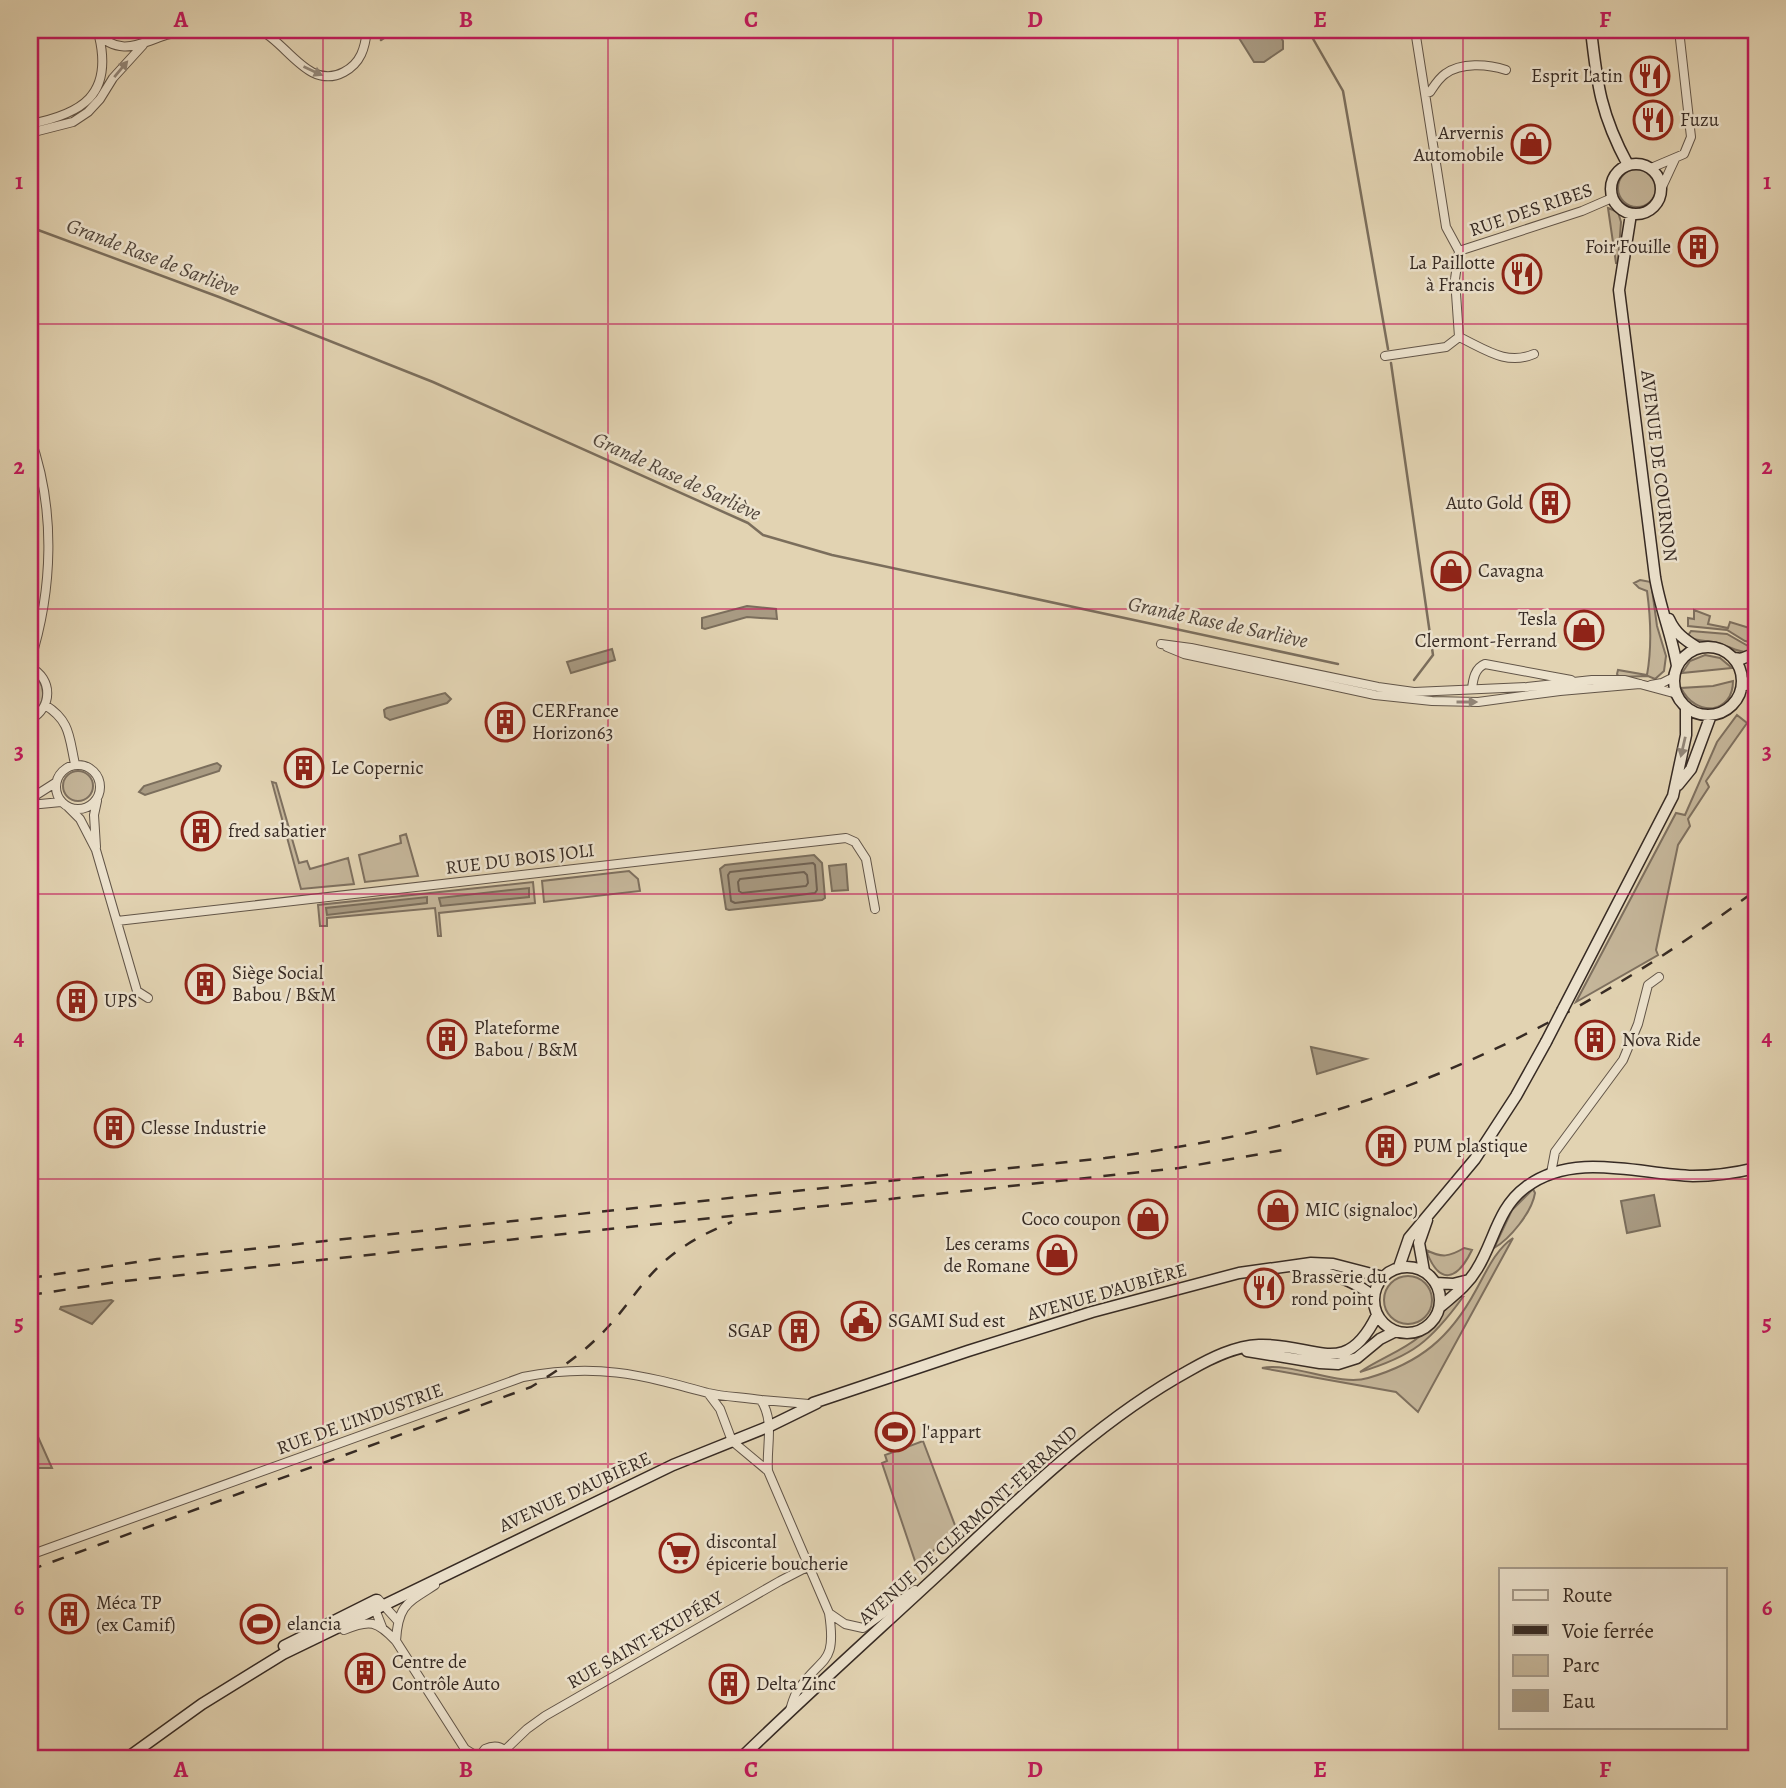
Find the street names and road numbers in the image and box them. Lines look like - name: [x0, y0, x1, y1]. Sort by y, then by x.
- street label: RUE DES RIBES: [1466, 177, 1596, 243]
- street label: AVENUE DE COURNON: [1634, 368, 1684, 564]
- street label: RUE DU BOIS JOLI: [444, 837, 596, 881]
- street label: AVENUE D'AUBIÈRE: [1023, 1257, 1190, 1328]
- street label: RUE DE L'INDUSTRIE: [273, 1377, 447, 1461]
- street label: AVENUE DE CLERMONT-FERRAND: [852, 1419, 1083, 1631]
- street label: AVENUE D'AUBIÈRE: [494, 1445, 655, 1539]
- street label: RUE SAINT-EXUPÉRY: [562, 1584, 729, 1695]

